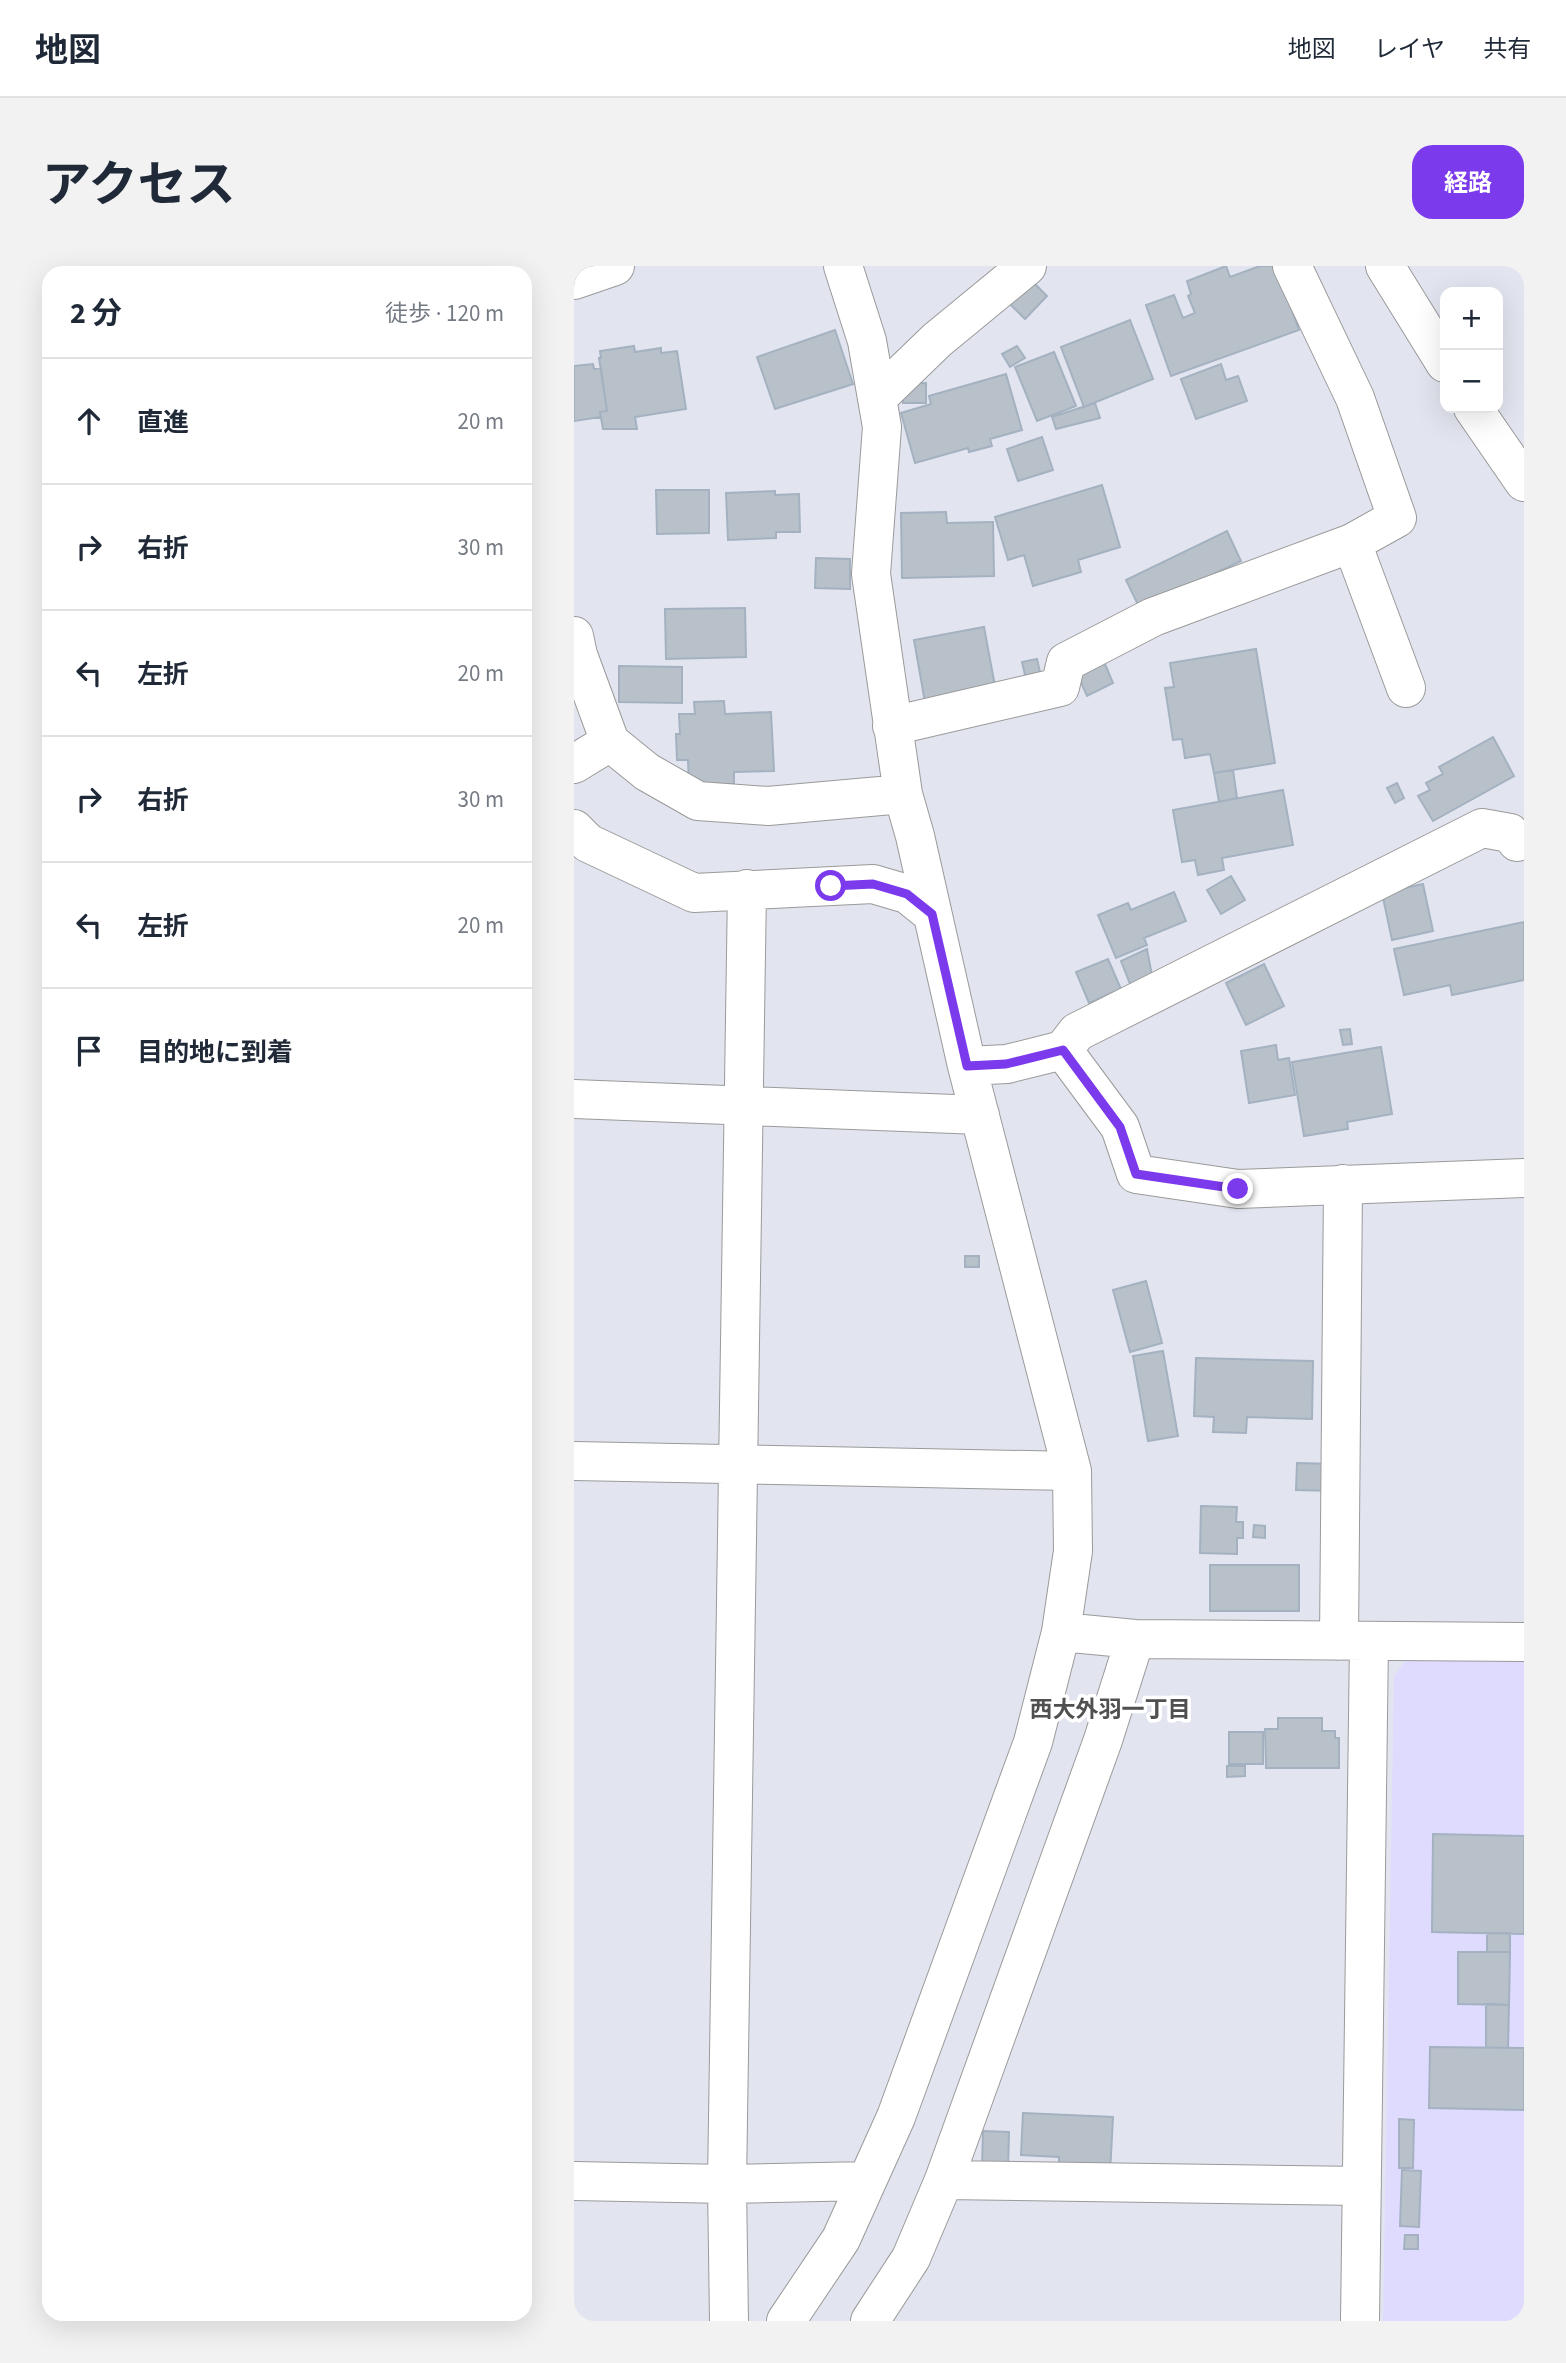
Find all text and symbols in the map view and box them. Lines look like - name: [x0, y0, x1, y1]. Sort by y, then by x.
- text: 地図: [35, 27, 101, 74]
- text: 地図: [1288, 32, 1336, 67]
- text: レイヤ: [1374, 32, 1445, 67]
- text: 共有: [1483, 32, 1531, 67]
- button: 経路: [1412, 145, 1524, 219]
- text: アクセス: [42, 151, 236, 221]
- map controls: [1440, 287, 1503, 413]
- button: +: [1440, 287, 1503, 350]
- text: 2 分: [70, 292, 122, 335]
- text: 徒歩 · 120 m: [385, 297, 504, 330]
- button: −: [1440, 350, 1503, 413]
- icon: ahead: [70, 402, 108, 440]
- text: 直進: [137, 404, 189, 441]
- text: 20 m: [457, 405, 504, 438]
- icon: right: [70, 528, 108, 566]
- text: 右折: [137, 530, 189, 567]
- text: 30 m: [457, 531, 504, 564]
- icon: left: [70, 654, 108, 692]
- text: 左折: [137, 656, 189, 693]
- text: 20 m: [457, 657, 504, 690]
- icon: right: [70, 780, 108, 818]
- text: 右折: [137, 782, 189, 819]
- text: 30 m: [457, 783, 504, 816]
- route start: [815, 870, 846, 901]
- icon: left: [70, 906, 108, 944]
- text: 左折: [137, 908, 189, 945]
- text: 20 m: [457, 909, 504, 942]
- icon: arrive: [70, 1032, 108, 1070]
- text: 目的地に到着: [137, 1034, 293, 1071]
- route end: [1222, 1173, 1253, 1204]
- district label: 西大外羽一丁目: [1030, 1693, 1191, 1726]

